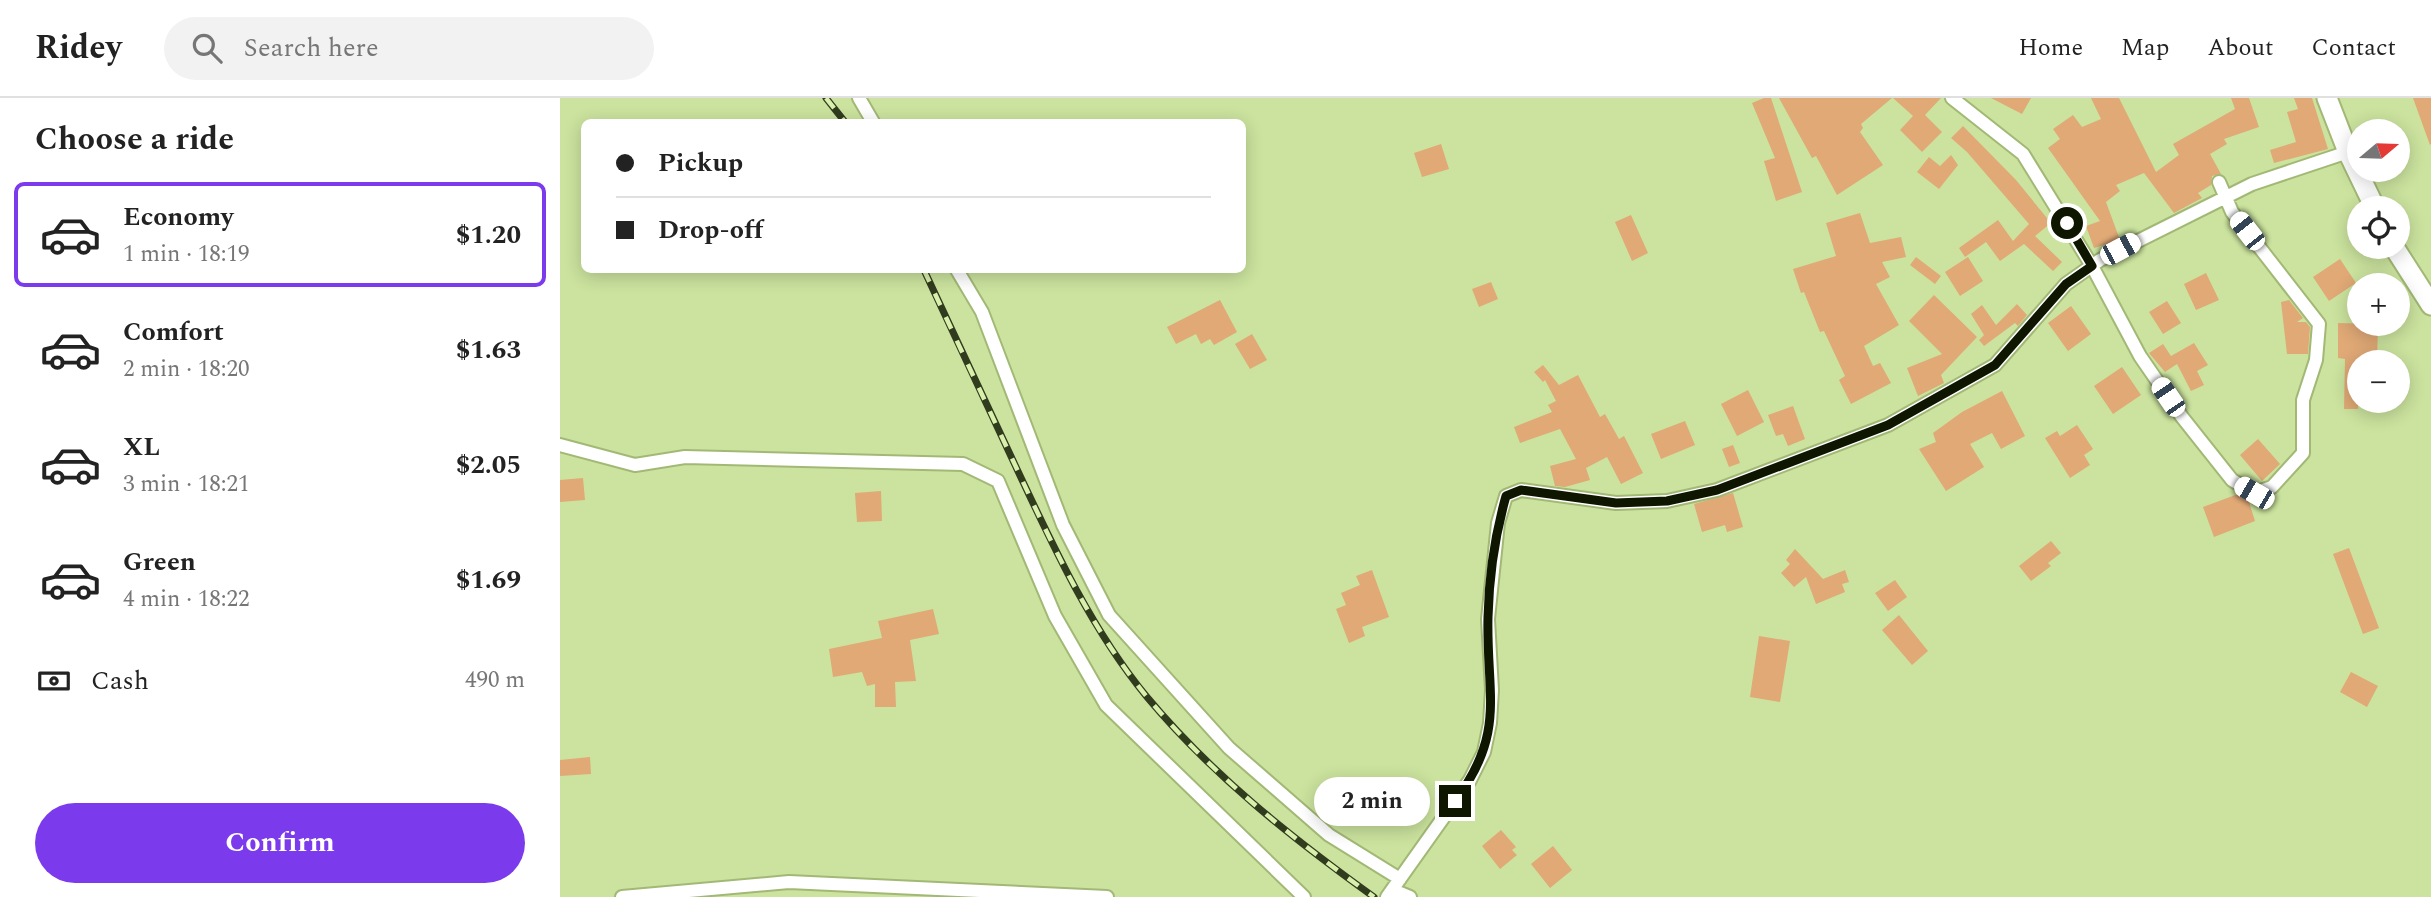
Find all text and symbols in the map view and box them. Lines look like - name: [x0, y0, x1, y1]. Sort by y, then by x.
- search box: [164, 17, 654, 80]
- text: Ridey: [35, 23, 122, 73]
- text: Search here: [244, 28, 379, 68]
- icon: search: [188, 29, 226, 67]
- text: Home: [2018, 30, 2083, 66]
- text: Map: [2121, 30, 2169, 66]
- text: About: [2207, 30, 2273, 66]
- text: Contact: [2311, 30, 2396, 66]
- text: Choose a ride: [35, 115, 234, 164]
- north arrow: [2347, 119, 2410, 182]
- map controls: [2347, 119, 2410, 413]
- text: Pickup: [658, 143, 743, 183]
- button: locate: [2347, 196, 2410, 259]
- text: Economy: [123, 197, 233, 237]
- icon: car: [39, 203, 102, 266]
- route start: [2051, 207, 2083, 239]
- car: [2226, 208, 2269, 254]
- text: Drop-off: [658, 210, 763, 250]
- text: $1.20: [456, 215, 521, 255]
- car: [2097, 230, 2144, 268]
- text: 1 min · 18:19: [123, 237, 250, 272]
- button: +: [2347, 273, 2410, 336]
- text: Comfort: [123, 312, 224, 352]
- icon: car: [39, 318, 102, 381]
- text: $1.63: [456, 330, 521, 370]
- button: −: [2347, 350, 2410, 413]
- text: 2 min · 18:20: [123, 352, 250, 387]
- car: [2148, 374, 2189, 420]
- text: XL: [123, 427, 160, 467]
- icon: car: [39, 433, 102, 496]
- text: $2.05: [456, 445, 521, 485]
- text: 3 min · 18:21: [123, 467, 250, 502]
- car: [2231, 473, 2278, 513]
- text: Green: [123, 542, 196, 582]
- icon: car: [39, 548, 102, 611]
- text: $1.69: [456, 560, 521, 600]
- text: 4 min · 18:22: [123, 582, 250, 617]
- text: Cash: [91, 661, 149, 701]
- icon: cash: [35, 662, 73, 700]
- text: 490 m: [465, 663, 525, 698]
- callout: 2 min: [1315, 776, 1430, 826]
- text: 2 min: [1341, 784, 1403, 819]
- route end: [1439, 785, 1471, 817]
- button: Confirm: [35, 803, 525, 883]

